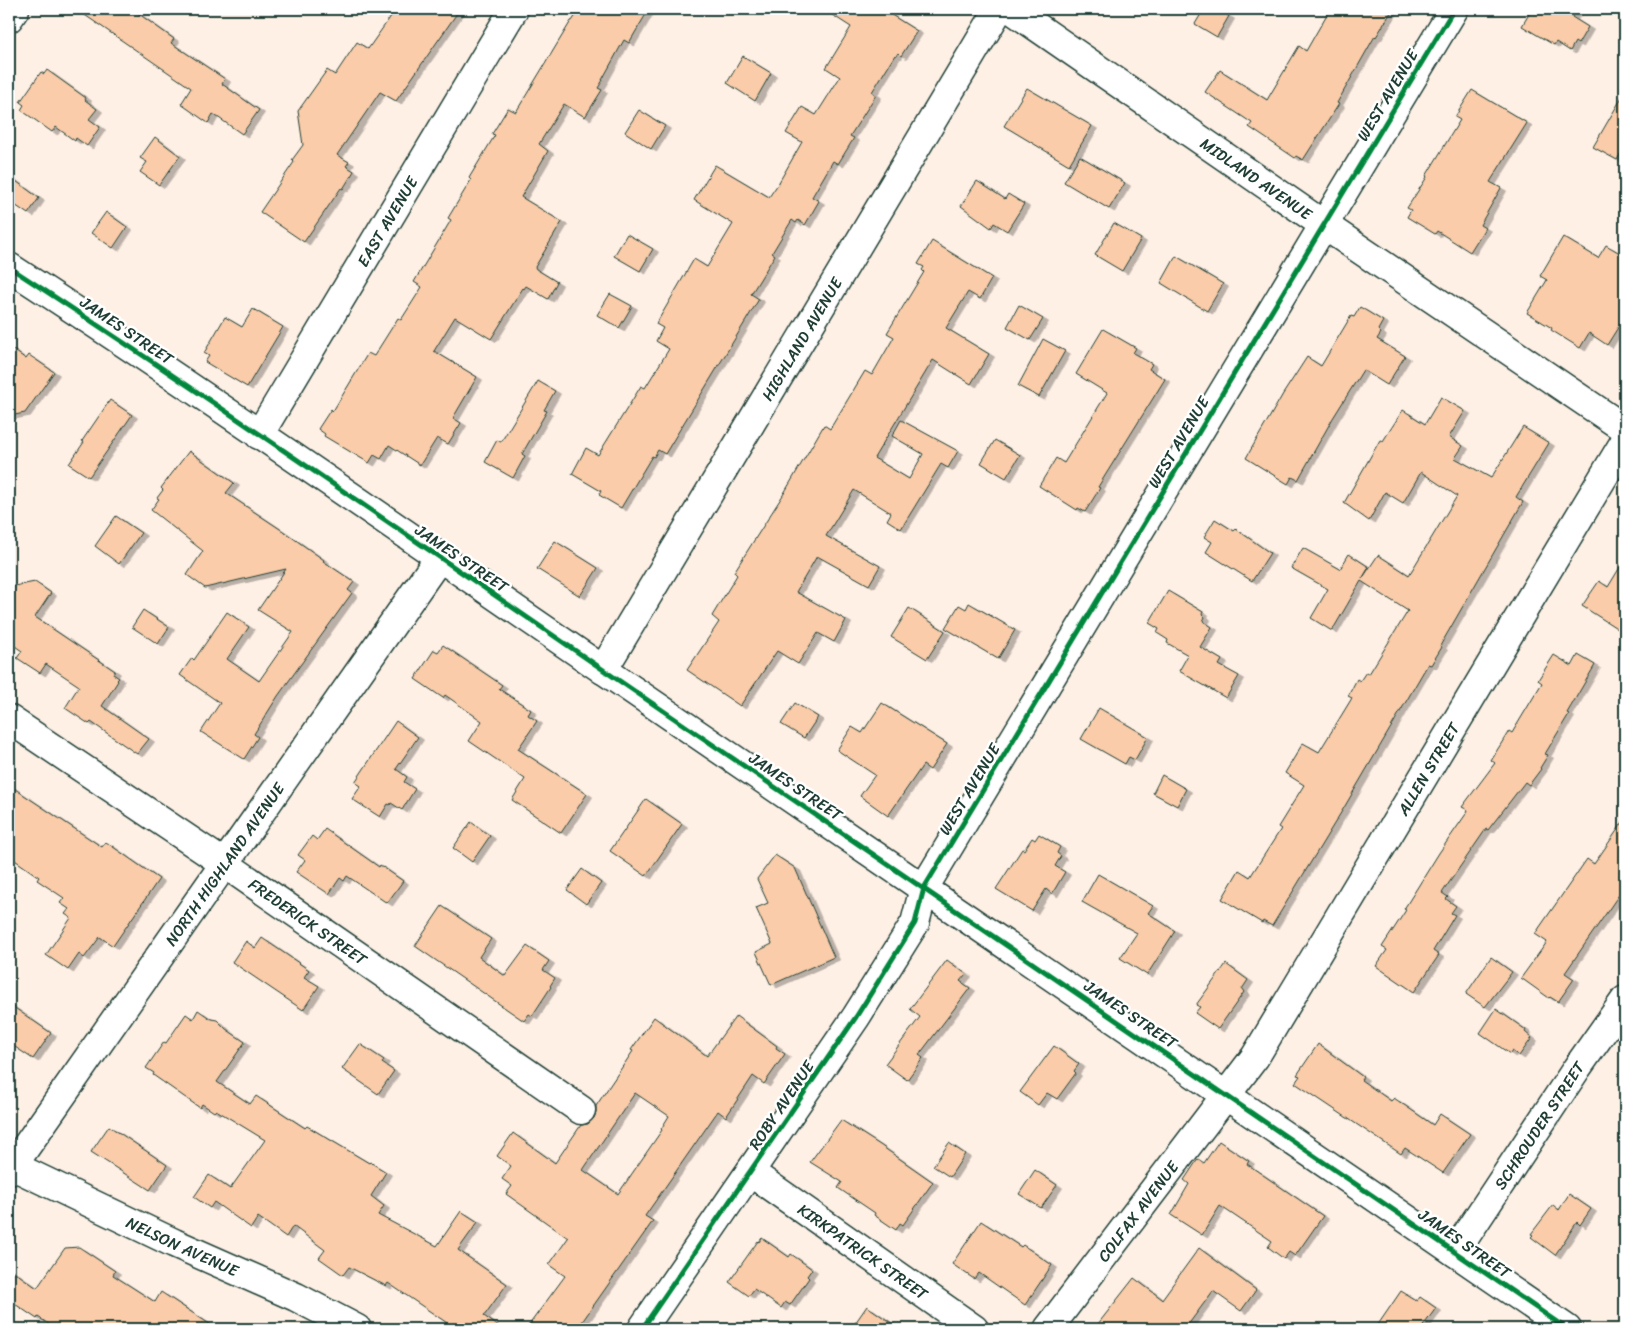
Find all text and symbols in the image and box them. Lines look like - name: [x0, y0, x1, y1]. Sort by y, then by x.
- street label: WEST AVENUE: [1349, 43, 1427, 147]
- street label: MIDLAND AVENUE: [1194, 130, 1319, 228]
- street label: EAST AVENUE: [349, 170, 426, 273]
- street label: HIGHLAND AVENUE: [753, 271, 851, 407]
- street label: JAMES STREET: [73, 288, 181, 373]
- street label: WEST AVENUE: [1140, 390, 1218, 494]
- street label: JAMES STREET: [408, 516, 516, 601]
- street label: ALLEN STREET: [1389, 716, 1468, 822]
- street label: WEST AVENUE: [931, 737, 1009, 841]
- street label: JAMES STREET: [742, 744, 850, 829]
- street label: NORTH HIGHLAND AVENUE: [157, 776, 293, 952]
- street label: FREDERICK STREET: [242, 870, 374, 974]
- street label: JAMES STREET: [1077, 972, 1185, 1057]
- street label: ROBY AVENUE: [741, 1054, 823, 1156]
- street label: SCHROUDER STREET: [1486, 1054, 1593, 1196]
- street label: COLFAX AVENUE: [1090, 1154, 1187, 1268]
- street label: KIRKPATRICK STREET: [791, 1196, 935, 1308]
- street label: JAMES STREET: [1411, 1200, 1518, 1287]
- street label: NELSON AVENUE: [121, 1208, 244, 1285]

